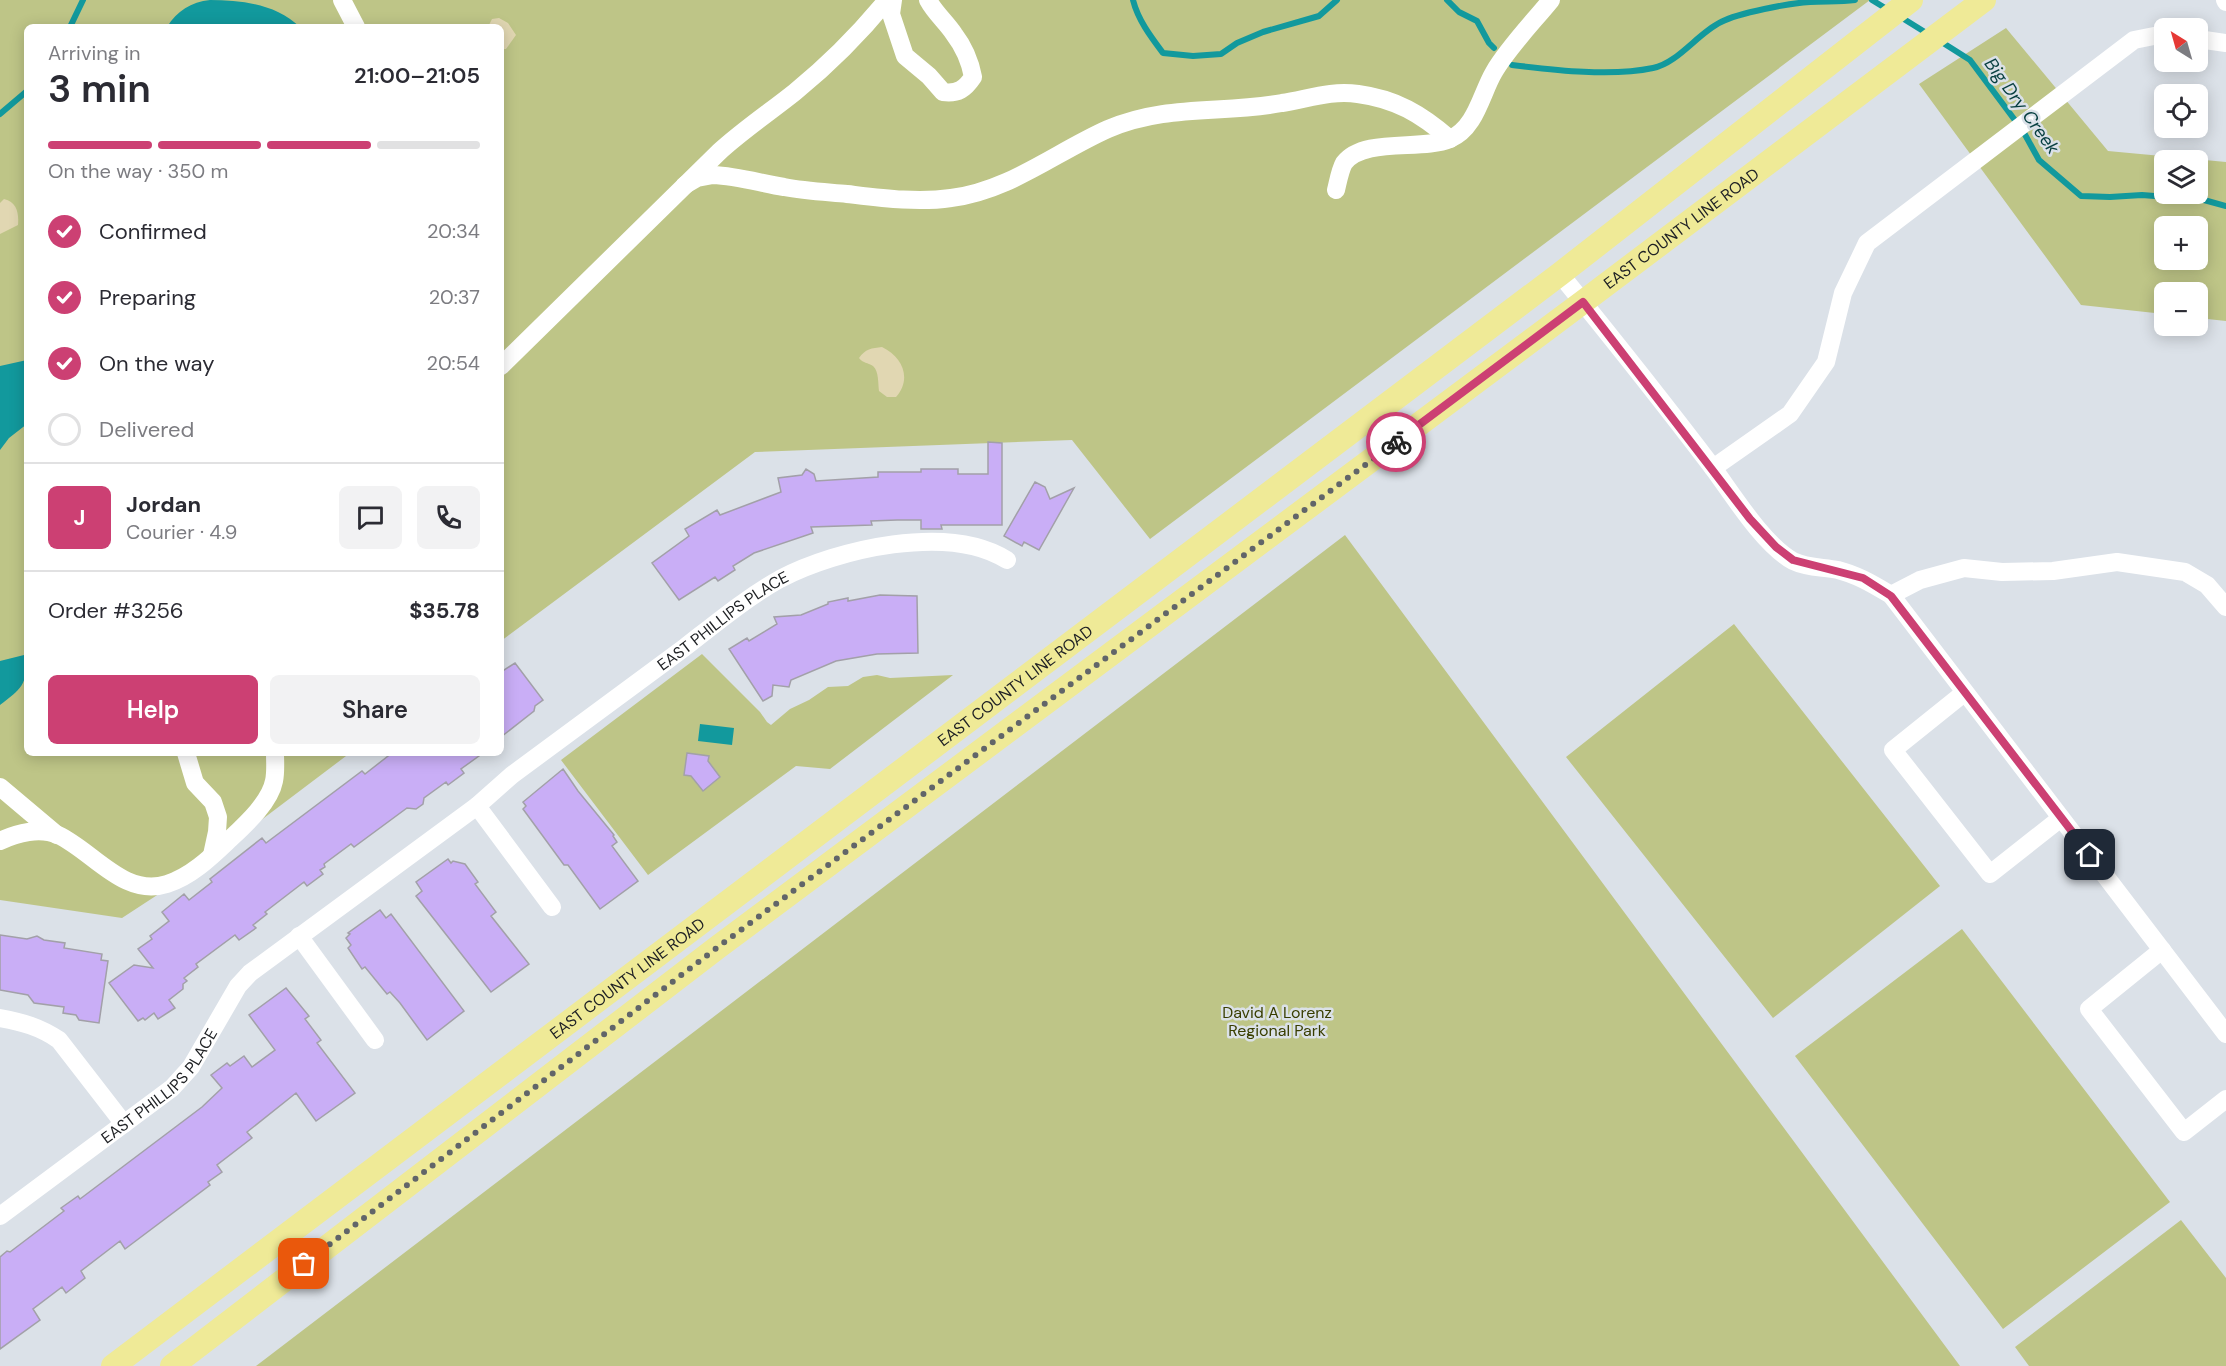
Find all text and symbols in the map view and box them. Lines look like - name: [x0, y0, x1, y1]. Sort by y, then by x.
- north arrow: [2154, 18, 2208, 72]
- map controls: [2154, 18, 2208, 336]
- text: Arriving in: [48, 40, 140, 66]
- water label: Big Dry Creek: [1979, 53, 2066, 160]
- text: 21:00–21:05: [354, 61, 480, 90]
- text: 3 min: [48, 63, 151, 114]
- button: locate: [2154, 84, 2208, 138]
- button: layers: [2154, 150, 2208, 204]
- text: On the way · 350 m: [48, 158, 228, 184]
- street label: EAST COUNTY LINE ROAD: [1599, 163, 1763, 293]
- icon: check: [48, 215, 81, 248]
- button: +: [2154, 216, 2208, 270]
- text: Confirmed: [99, 217, 207, 246]
- text: 20:34: [427, 218, 480, 244]
- icon: check: [48, 281, 81, 314]
- button: −: [2154, 282, 2208, 336]
- text: Preparing: [99, 283, 196, 312]
- text: 20:37: [429, 284, 480, 310]
- icon: check: [48, 347, 81, 380]
- text: On the way: [99, 349, 214, 378]
- text: 20:54: [427, 350, 480, 376]
- courier: [1366, 412, 1426, 472]
- text: Delivered: [99, 415, 194, 444]
- icon: bike: [1380, 426, 1413, 459]
- button: chat: [339, 486, 402, 549]
- button: phone: [417, 486, 480, 549]
- text: Jordan: [126, 490, 201, 519]
- text: J: [74, 503, 85, 532]
- text: Courier · 4.9: [126, 519, 237, 545]
- street label: EAST PHILLIPS PLACE: [653, 566, 792, 675]
- text: Order #3256: [48, 596, 184, 625]
- text: $35.78: [409, 596, 480, 625]
- street label: EAST COUNTY LINE ROAD: [933, 620, 1097, 751]
- button: Help: [48, 675, 258, 744]
- button: Share: [270, 675, 480, 744]
- pin: [2064, 829, 2115, 880]
- icon: home: [2073, 838, 2106, 871]
- street label: EAST COUNTY LINE ROAD: [545, 913, 709, 1043]
- park label: David A Lorenz Regional Park: [1222, 1002, 1332, 1041]
- street label: EAST PHILLIPS PLACE: [97, 1024, 222, 1148]
- pin: [278, 1238, 329, 1289]
- icon: bag: [287, 1247, 320, 1280]

